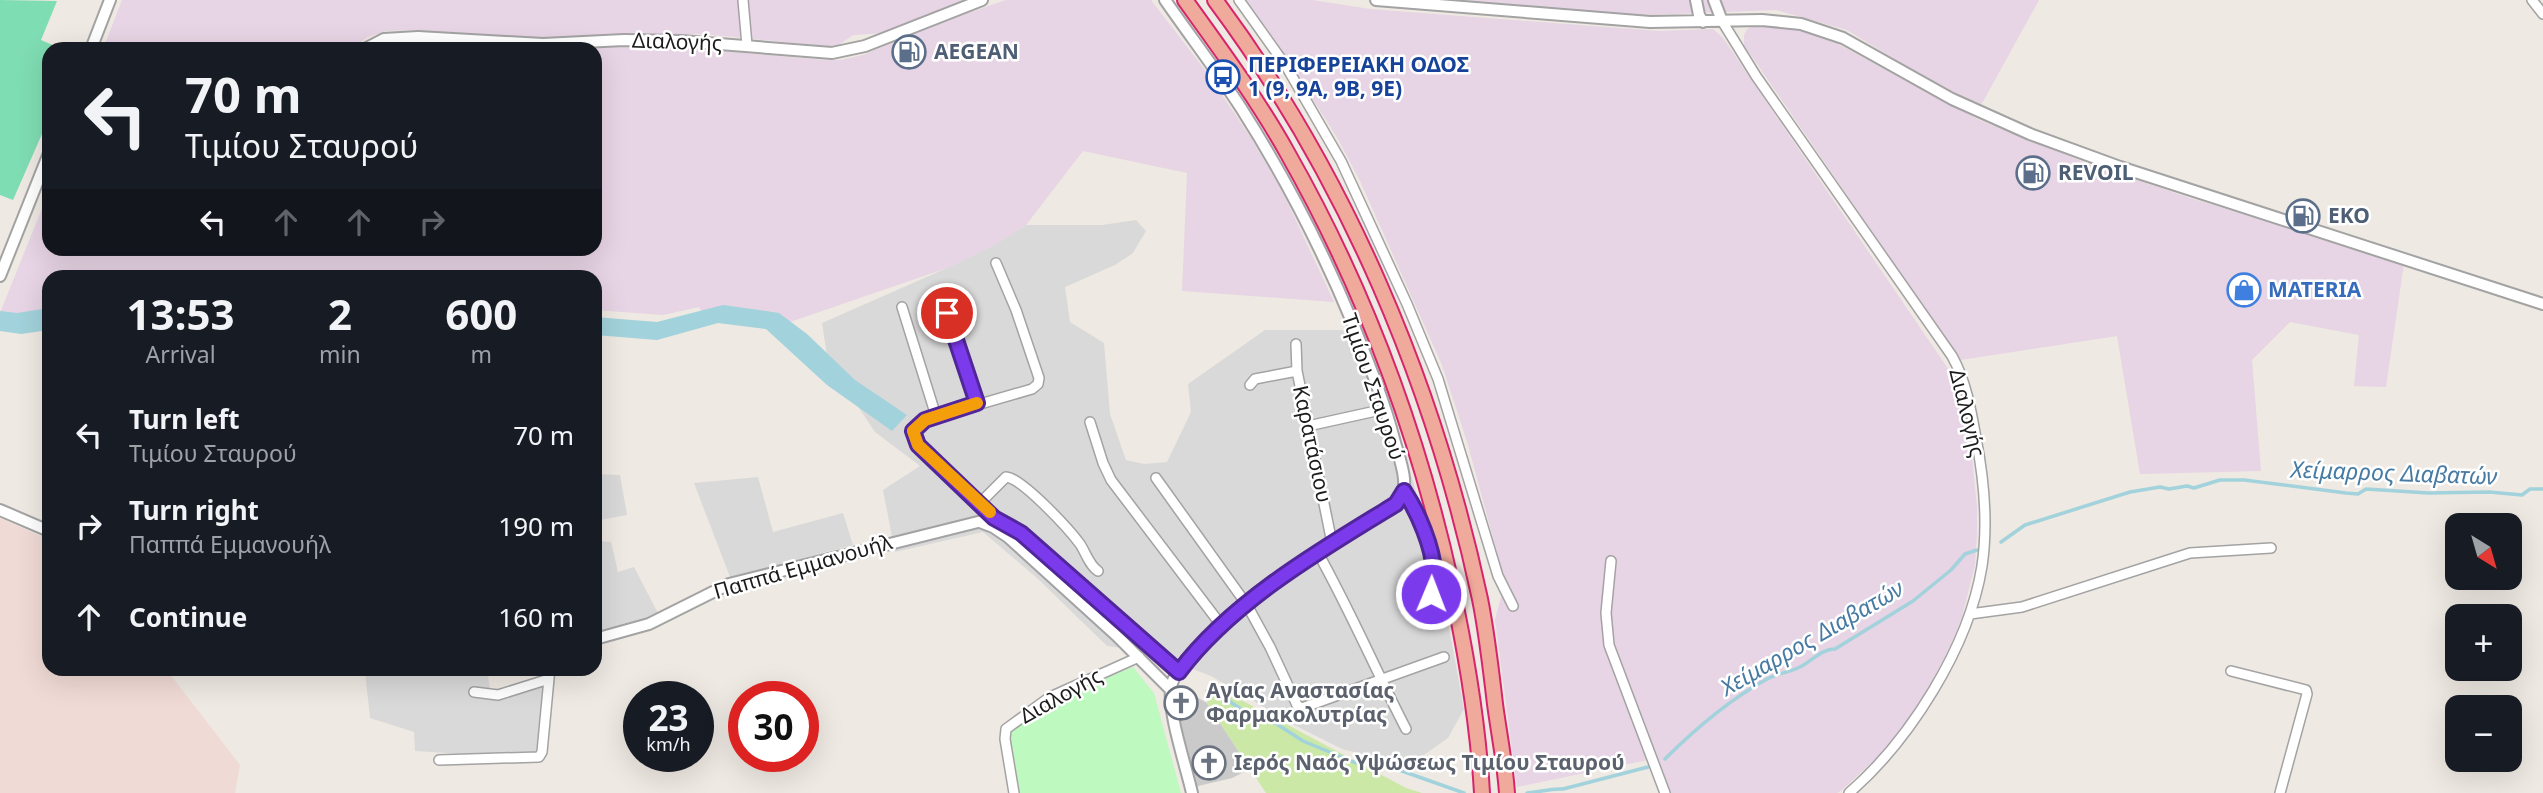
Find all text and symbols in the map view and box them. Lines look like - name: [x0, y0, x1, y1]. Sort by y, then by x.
- street label: Διαλογής: [632, 25, 722, 57]
- fuel station icon: AEGEAN: [890, 33, 928, 71]
- place label: AEGEAN: [934, 37, 1019, 65]
- place label: ΠΕΡΙΦΕΡΕΙΑΚΗ ΟΔΟΣ 1 (9, 9Α, 9Β, 9Ε): [1248, 50, 1469, 102]
- bus stop icon: ΠΕΡΙΦΕΡΕΙΑΚΗ ΟΔΟΣ 1 (9, 9Α, 9Β, 9Ε): [1204, 58, 1242, 96]
- text: 70 m: [185, 61, 302, 127]
- icon: left: [70, 70, 161, 161]
- text: Τιμίου Σταυρού: [185, 124, 418, 167]
- fuel station icon: REVOIL: [2014, 154, 2052, 192]
- place label: REVOIL: [2058, 158, 2134, 186]
- fuel station icon: EKO: [2284, 197, 2322, 235]
- place label: EKO: [2328, 201, 2370, 229]
- icon: left: [194, 203, 232, 241]
- icon: ahead: [267, 203, 305, 241]
- icon: ahead: [340, 203, 378, 241]
- icon: right: [413, 203, 451, 241]
- shop icon: MATERIA: [2225, 271, 2263, 309]
- place label: MATERIA: [2268, 275, 2362, 303]
- pin: [917, 283, 977, 343]
- text: 13:53: [127, 285, 234, 342]
- text: 2: [328, 285, 352, 342]
- text: 600: [445, 285, 517, 342]
- icon: arrive: [928, 294, 966, 332]
- street label: Τιμίου Σταυρού: [1336, 310, 1412, 464]
- text: Arrival: [145, 338, 216, 370]
- text: min: [319, 338, 361, 370]
- text: m: [471, 338, 492, 370]
- street label: Διαλογής: [1944, 366, 1992, 460]
- street label: Καρατάσιου: [1287, 383, 1339, 505]
- text: Turn left: [129, 401, 240, 437]
- icon: left: [70, 416, 108, 454]
- text: 70 m: [513, 417, 574, 453]
- text: Τιμίου Σταυρού: [129, 437, 297, 469]
- water label: Χείμαρρος Διαβατών: [2288, 452, 2498, 492]
- text: Turn right: [129, 492, 259, 528]
- icon: right: [70, 507, 108, 545]
- text: 190 m: [498, 508, 574, 544]
- north arrow: [2445, 513, 2522, 590]
- map controls: [2445, 513, 2522, 772]
- street label: Παππά Εμμανουήλ: [710, 527, 895, 605]
- text: Παππά Εμμανουήλ: [129, 528, 331, 560]
- position arrow: [1394, 557, 1468, 631]
- water label: Χείμαρρος Διαβατών: [1712, 572, 1909, 704]
- icon: ahead: [70, 598, 108, 636]
- text: Continue: [129, 599, 247, 635]
- text: 160 m: [498, 599, 574, 635]
- button: +: [2445, 604, 2522, 681]
- street label: Διαλογής: [1014, 661, 1107, 729]
- place label: Αγίας Αναστασίας Φαρμακολυτρίας: [1206, 676, 1395, 728]
- speed limit sign: 30: [728, 681, 819, 772]
- church icon: Αγίας Αναστασίας Φαρμακολυτρίας: [1162, 684, 1200, 722]
- text: 23: [648, 694, 689, 741]
- button: −: [2445, 695, 2522, 772]
- text: km/h: [646, 732, 691, 756]
- church icon: Ιερός Ναός Υψώσεως Τιμίου Σταυρού: [1190, 744, 1228, 782]
- place label: Ιερός Ναός Υψώσεως Τιμίου Σταυρού: [1234, 748, 1625, 776]

